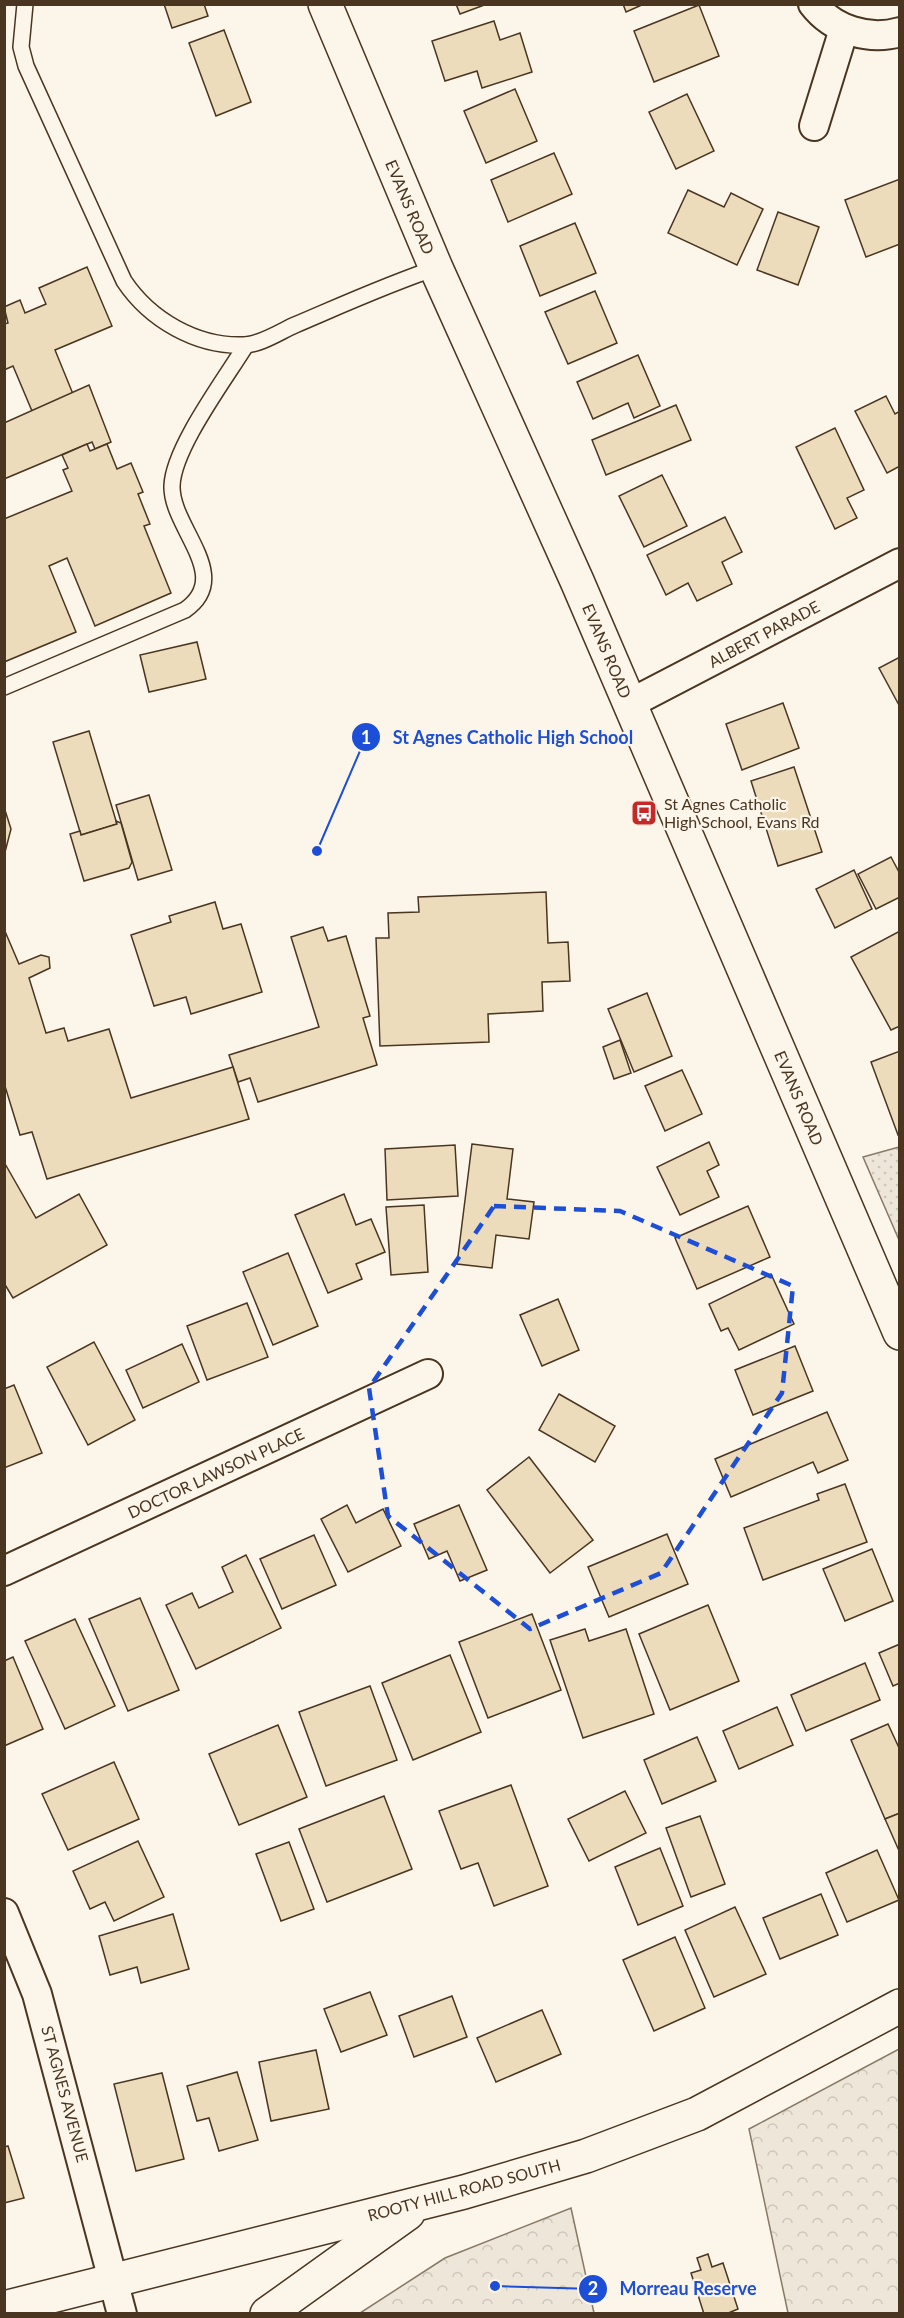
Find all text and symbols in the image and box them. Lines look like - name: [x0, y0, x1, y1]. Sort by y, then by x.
- street label: EVANS ROAD: [382, 157, 439, 257]
- street label: ALBERT PARADE: [705, 596, 823, 671]
- street label: EVANS ROAD: [579, 601, 636, 701]
- callout: St Agnes Catholic High School: [351, 719, 646, 755]
- text: 1: [361, 726, 371, 748]
- text: St Agnes Catholic High School: [393, 726, 633, 748]
- place label: St Agnes Catholic High School, Evans Rd: [664, 794, 820, 831]
- bus stop icon: St Agnes Catholic High School, Evans Rd: [629, 798, 659, 828]
- street label: EVANS ROAD: [771, 1048, 828, 1148]
- street label: DOCTOR LAWSON PLACE: [125, 1423, 307, 1522]
- street label: ST AGNES AVENUE: [38, 2024, 93, 2164]
- street label: ROOTY HILL ROAD SOUTH: [365, 2155, 562, 2224]
- callout: Morreau Reserve: [578, 2271, 769, 2307]
- text: 2: [588, 2277, 598, 2299]
- text: Morreau Reserve: [619, 2277, 757, 2299]

